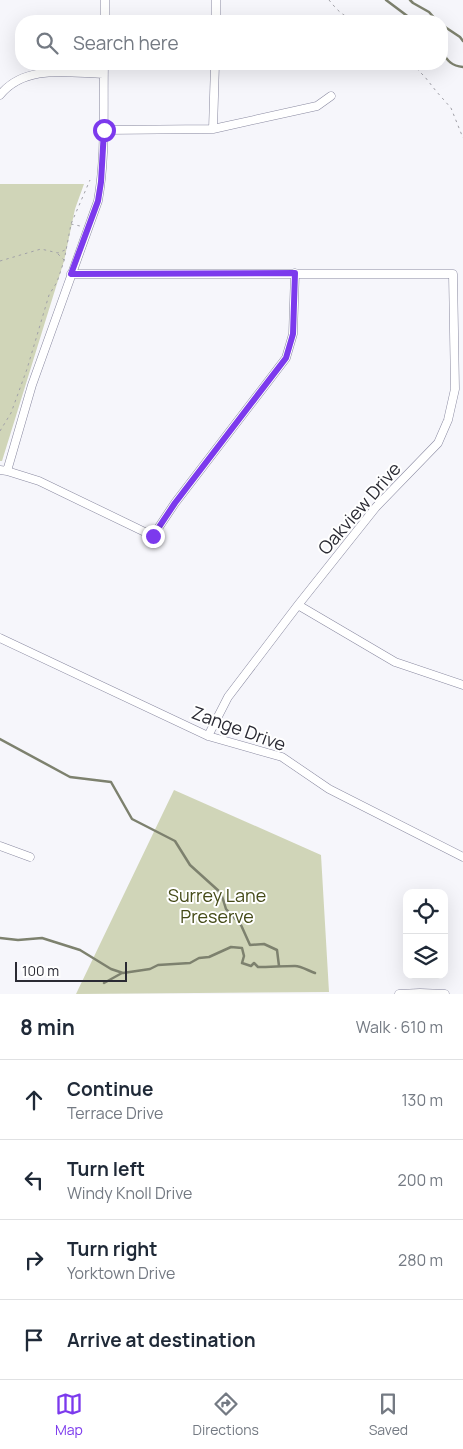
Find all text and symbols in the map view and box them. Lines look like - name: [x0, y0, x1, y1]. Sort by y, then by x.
- search box: [15, 15, 448, 70]
- icon: search: [33, 29, 61, 57]
- text: Search here: [73, 30, 179, 56]
- route start: [93, 119, 116, 142]
- street label: Oakview Drive: [312, 457, 406, 559]
- route end: [142, 525, 165, 548]
- street label: Zange Drive: [189, 700, 289, 756]
- park label: Surrey Lane Preserve: [168, 883, 266, 928]
- map controls: [403, 889, 448, 979]
- button: locate: [403, 889, 448, 934]
- button: layers: [403, 934, 448, 979]
- scale bar: [15, 959, 128, 982]
- text: 100 m: [22, 961, 59, 980]
- text: 8 min: [20, 1013, 75, 1041]
- text: Walk · 610 m: [356, 1016, 443, 1038]
- text: Continue: [67, 1076, 153, 1102]
- icon: ahead: [20, 1086, 48, 1114]
- text: 130 m: [401, 1089, 443, 1111]
- text: Terrace Drive: [67, 1102, 163, 1124]
- text: Turn left: [67, 1156, 145, 1182]
- icon: left: [20, 1166, 48, 1194]
- text: 200 m: [398, 1169, 443, 1191]
- text: Windy Knoll Drive: [67, 1182, 192, 1204]
- text: Turn right: [67, 1236, 157, 1262]
- icon: right: [20, 1246, 48, 1274]
- text: 280 m: [398, 1249, 443, 1271]
- text: Yorktown Drive: [67, 1262, 175, 1284]
- icon: arrive: [20, 1326, 48, 1354]
- text: Arrive at destination: [67, 1327, 256, 1353]
- tab: Map: [55, 1390, 83, 1439]
- tab: Directions: [193, 1390, 259, 1439]
- tab: Saved: [369, 1390, 408, 1439]

